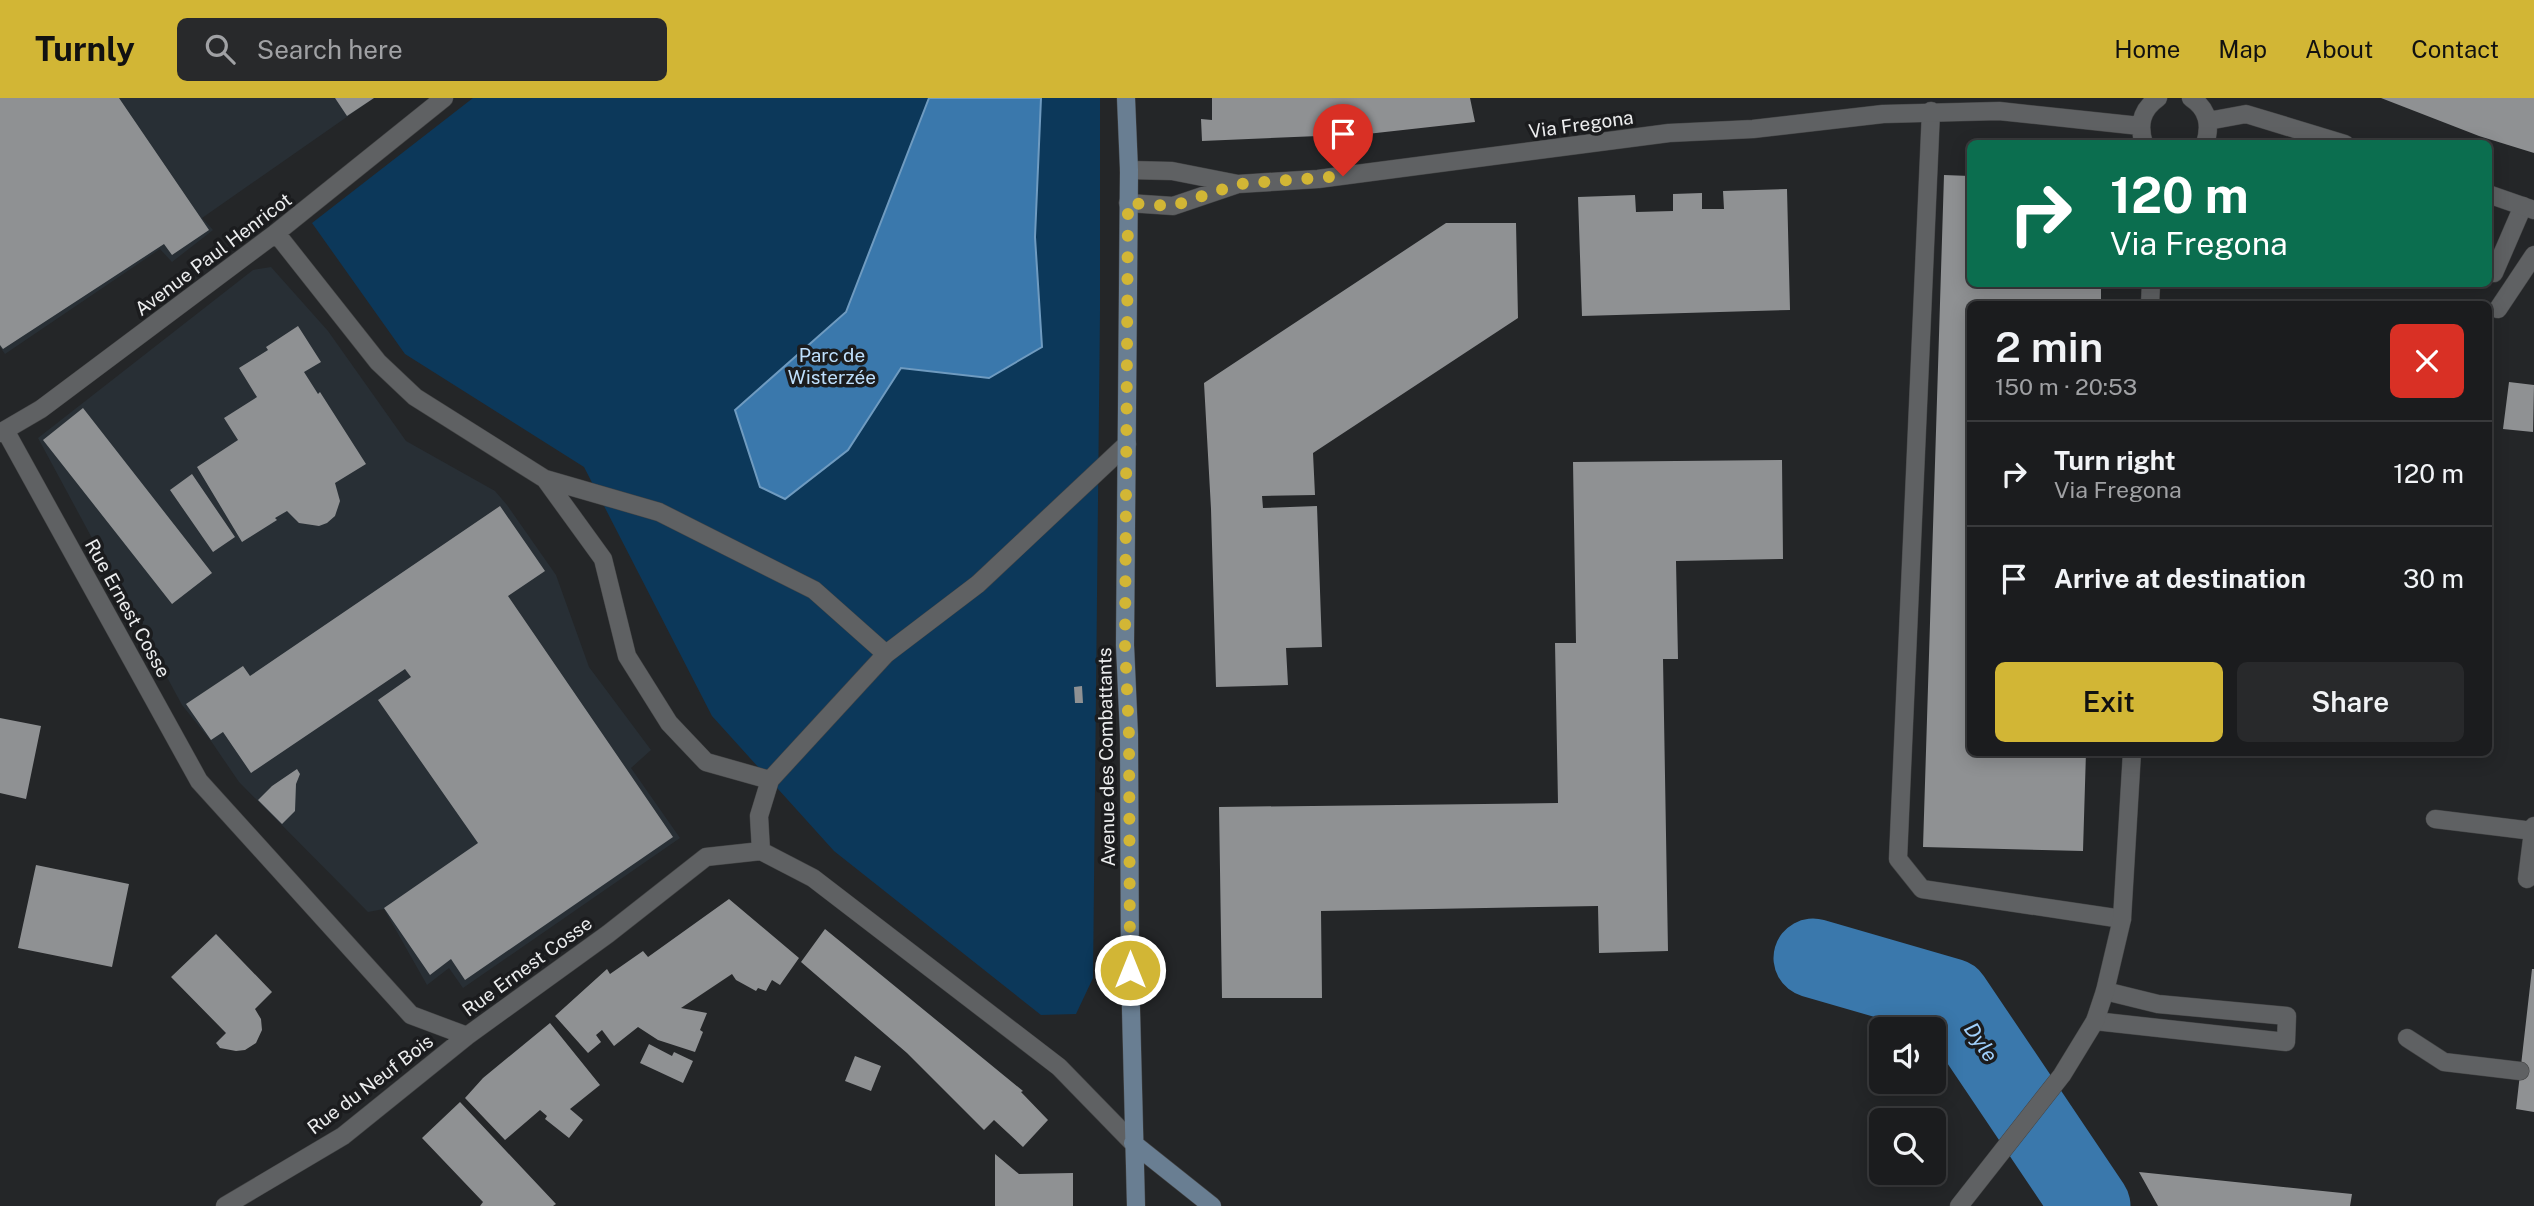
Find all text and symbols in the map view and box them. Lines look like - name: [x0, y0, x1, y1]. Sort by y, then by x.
- search box: [177, 18, 667, 81]
- text: Turnly: [35, 30, 135, 68]
- icon: search: [201, 30, 239, 68]
- text: Search here: [257, 34, 403, 65]
- text: Home: [2114, 35, 2180, 63]
- text: Map: [2218, 35, 2267, 63]
- text: About: [2305, 35, 2373, 63]
- text: Contact: [2411, 35, 2499, 63]
- pin: [1313, 104, 1373, 176]
- street label: Via Fregona: [1527, 106, 1635, 142]
- icon: arrive: [1324, 115, 1362, 153]
- text: 120 m: [2110, 166, 2249, 224]
- icon: right: [1995, 168, 2086, 259]
- street label: Avenue Paul Henricot: [131, 188, 295, 320]
- text: Via Fregona: [2110, 225, 2288, 262]
- text: 2 min: [1995, 322, 2103, 371]
- button: close: [2390, 324, 2464, 398]
- park label: Parc de Wisterzée: [788, 344, 876, 388]
- text: 150 m · 20:53: [1995, 373, 2137, 400]
- text: Turn right: [2054, 445, 2176, 476]
- icon: right: [1995, 455, 2033, 493]
- text: 120 m: [2393, 458, 2464, 489]
- text: Via Fregona: [2054, 476, 2182, 503]
- street label: Rue Ernest Cosse: [81, 535, 175, 681]
- icon: arrive: [1995, 560, 2033, 598]
- text: Arrive at destination: [2054, 563, 2306, 594]
- text: 30 m: [2403, 563, 2464, 594]
- street label: Avenue des Combattants: [1093, 647, 1119, 867]
- button: Exit: [1995, 662, 2223, 742]
- button: Share: [2237, 662, 2464, 742]
- street label: Rue Ernest Cosse: [458, 912, 596, 1020]
- position arrow: [1093, 933, 1167, 1007]
- map controls: [1869, 1017, 1946, 1185]
- button: sound: [1869, 1017, 1946, 1094]
- water label: Dyle: [1959, 1018, 2003, 1066]
- street label: Rue du Neuf Bois: [303, 1030, 437, 1138]
- button: search: [1869, 1108, 1946, 1185]

